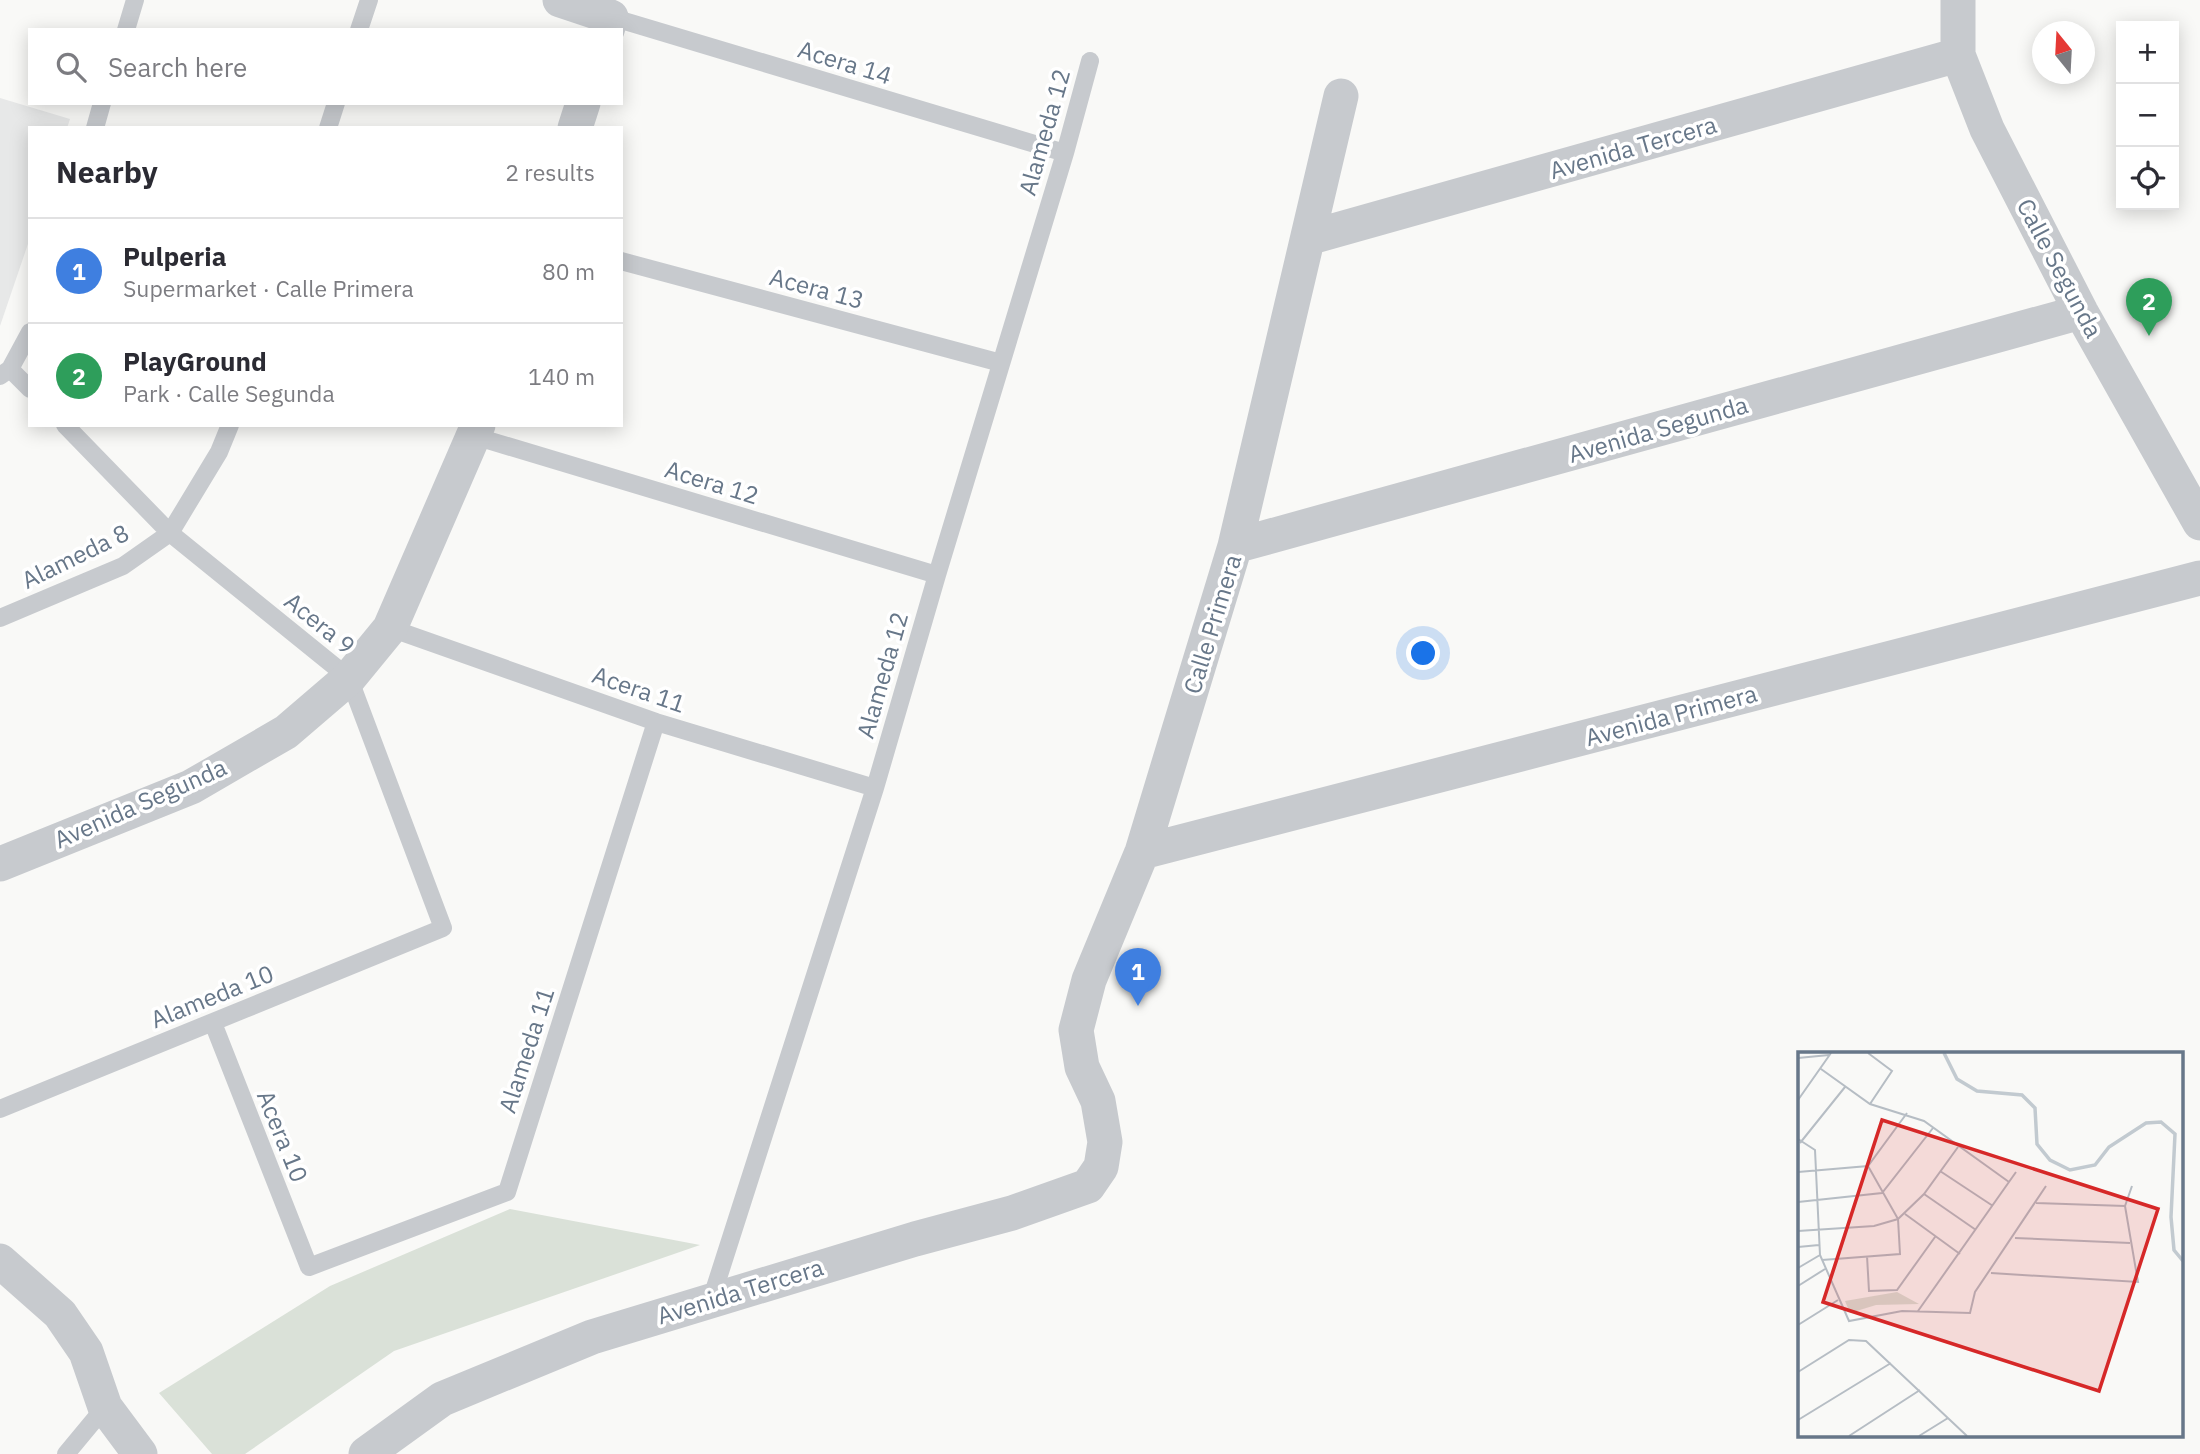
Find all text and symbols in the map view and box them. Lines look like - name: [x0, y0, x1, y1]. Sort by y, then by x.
- north arrow: [2032, 21, 2095, 84]
- map controls: [2116, 21, 2179, 210]
- button: +: [2116, 21, 2179, 84]
- search box: [28, 28, 623, 105]
- street label: Acera 14: [794, 33, 896, 91]
- icon: search: [52, 48, 90, 86]
- text: Search here: [108, 50, 247, 84]
- street label: Alameda 12: [1011, 65, 1077, 199]
- button: −: [2116, 84, 2179, 147]
- street label: Avenida Tercera: [1546, 108, 1720, 186]
- button: locate: [2116, 147, 2179, 210]
- text: Nearby: [56, 152, 158, 191]
- text: 2 results: [505, 157, 595, 187]
- street label: Calle Segunda: [2010, 193, 2110, 343]
- text: Pulperia: [123, 239, 227, 273]
- text: 1: [72, 256, 86, 286]
- text: 80 m: [542, 256, 595, 286]
- street label: Acera 13: [766, 260, 868, 316]
- text: Supermarket · Calle Primera: [123, 273, 414, 303]
- pin: 2: [2126, 278, 2172, 336]
- text: PlayGround: [123, 344, 267, 378]
- text: 2: [72, 361, 86, 391]
- text: 140 m: [528, 361, 595, 391]
- text: Park · Calle Segunda: [123, 378, 335, 408]
- street label: Avenida Segunda: [1564, 388, 1752, 470]
- street label: Acera 12: [661, 453, 763, 511]
- street label: Alameda 8: [16, 516, 134, 596]
- street label: Calle Primera: [1176, 550, 1248, 698]
- street label: Acera 9: [278, 585, 362, 661]
- street label: Alameda 12: [849, 608, 915, 742]
- your location: [1406, 636, 1440, 670]
- street label: Acera 11: [588, 658, 690, 720]
- street label: Avenida Primera: [1582, 677, 1761, 753]
- street label: Avenida Segunda: [49, 751, 231, 855]
- pin: 1: [1115, 948, 1161, 1006]
- street label: Alameda 10: [146, 957, 278, 1035]
- street label: Alameda 11: [491, 983, 561, 1117]
- inset map: [1798, 1052, 2182, 1436]
- street label: Acera 10: [250, 1085, 316, 1187]
- street label: Avenida Tercera: [653, 1250, 827, 1332]

